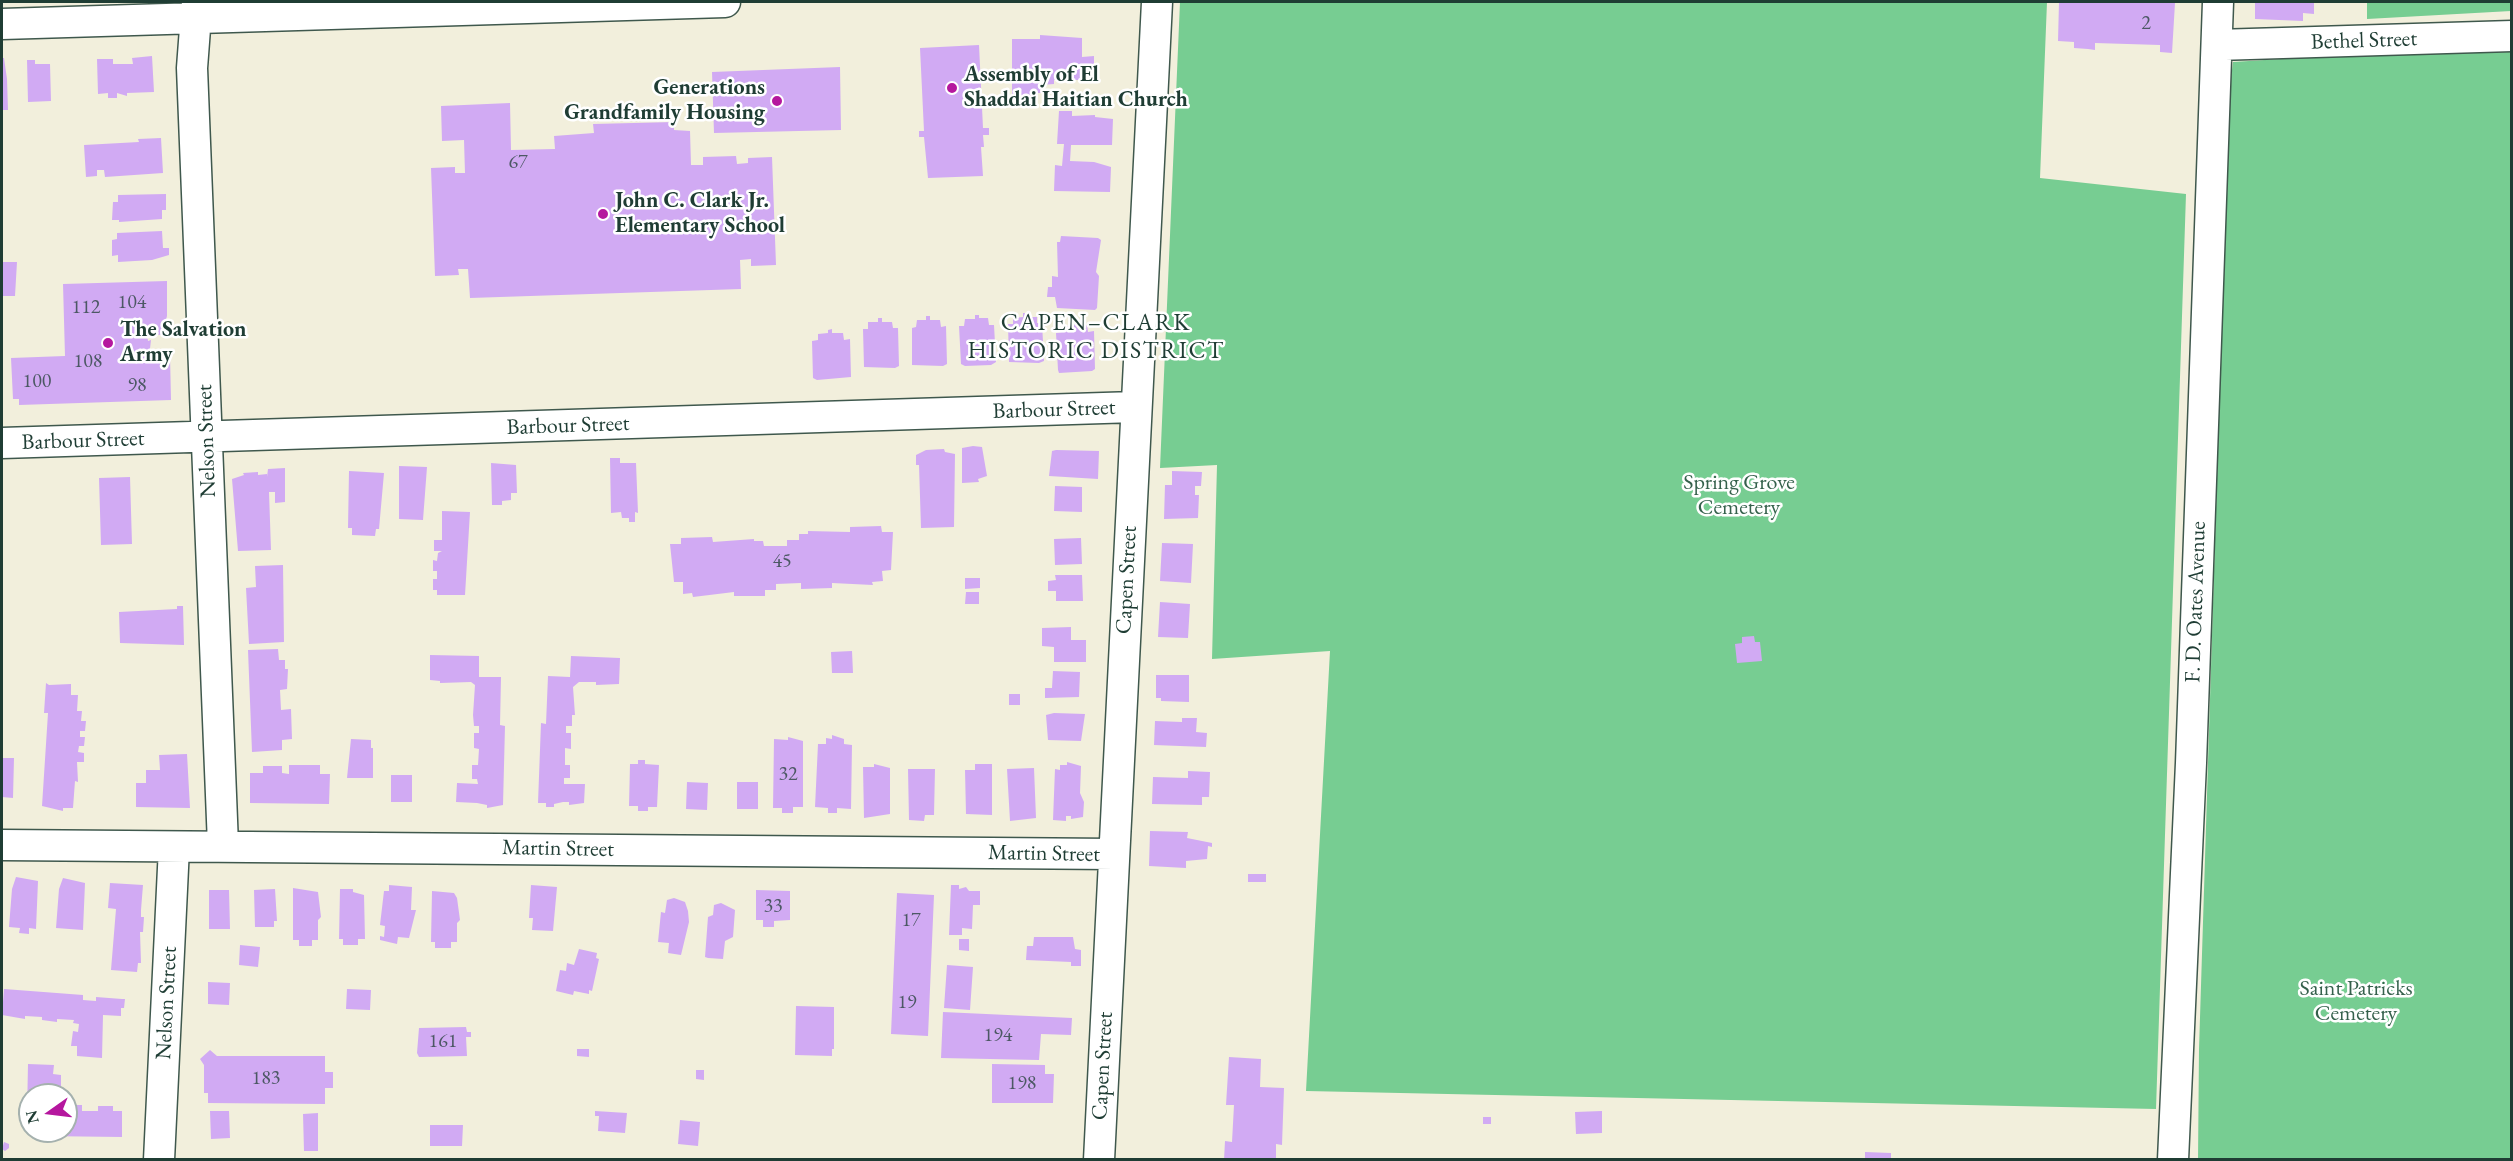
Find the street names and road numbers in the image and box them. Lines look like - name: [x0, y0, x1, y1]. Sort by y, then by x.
- street label: Bethel Street: [2310, 26, 2418, 56]
- street label: Nelson Street: [192, 384, 222, 498]
- street label: Barbour Street: [992, 395, 1116, 425]
- street label: Barbour Street: [506, 411, 630, 441]
- street label: Barbour Street: [21, 426, 145, 456]
- street label: F. D. Oates Avenue: [2180, 521, 2212, 683]
- street label: Capen Street: [1111, 525, 1143, 635]
- street label: Martin Street: [502, 835, 614, 863]
- street label: Martin Street: [988, 840, 1100, 868]
- street label: Nelson Street: [151, 946, 183, 1060]
- street label: Capen Street: [1087, 1011, 1119, 1121]

